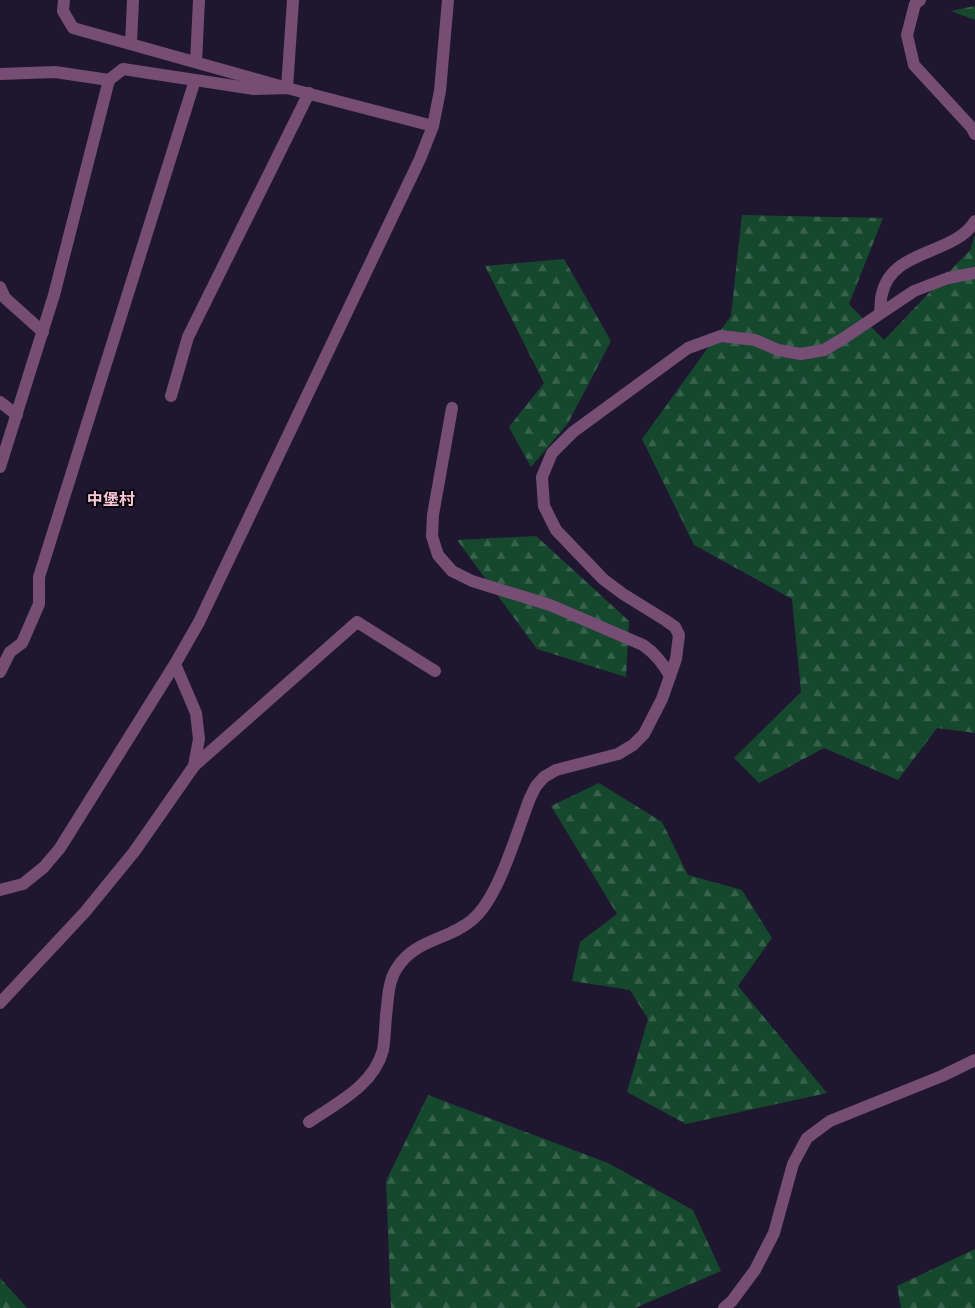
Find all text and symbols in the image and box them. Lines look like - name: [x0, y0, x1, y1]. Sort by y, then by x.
- district label: 中堡村: [87, 488, 135, 510]

